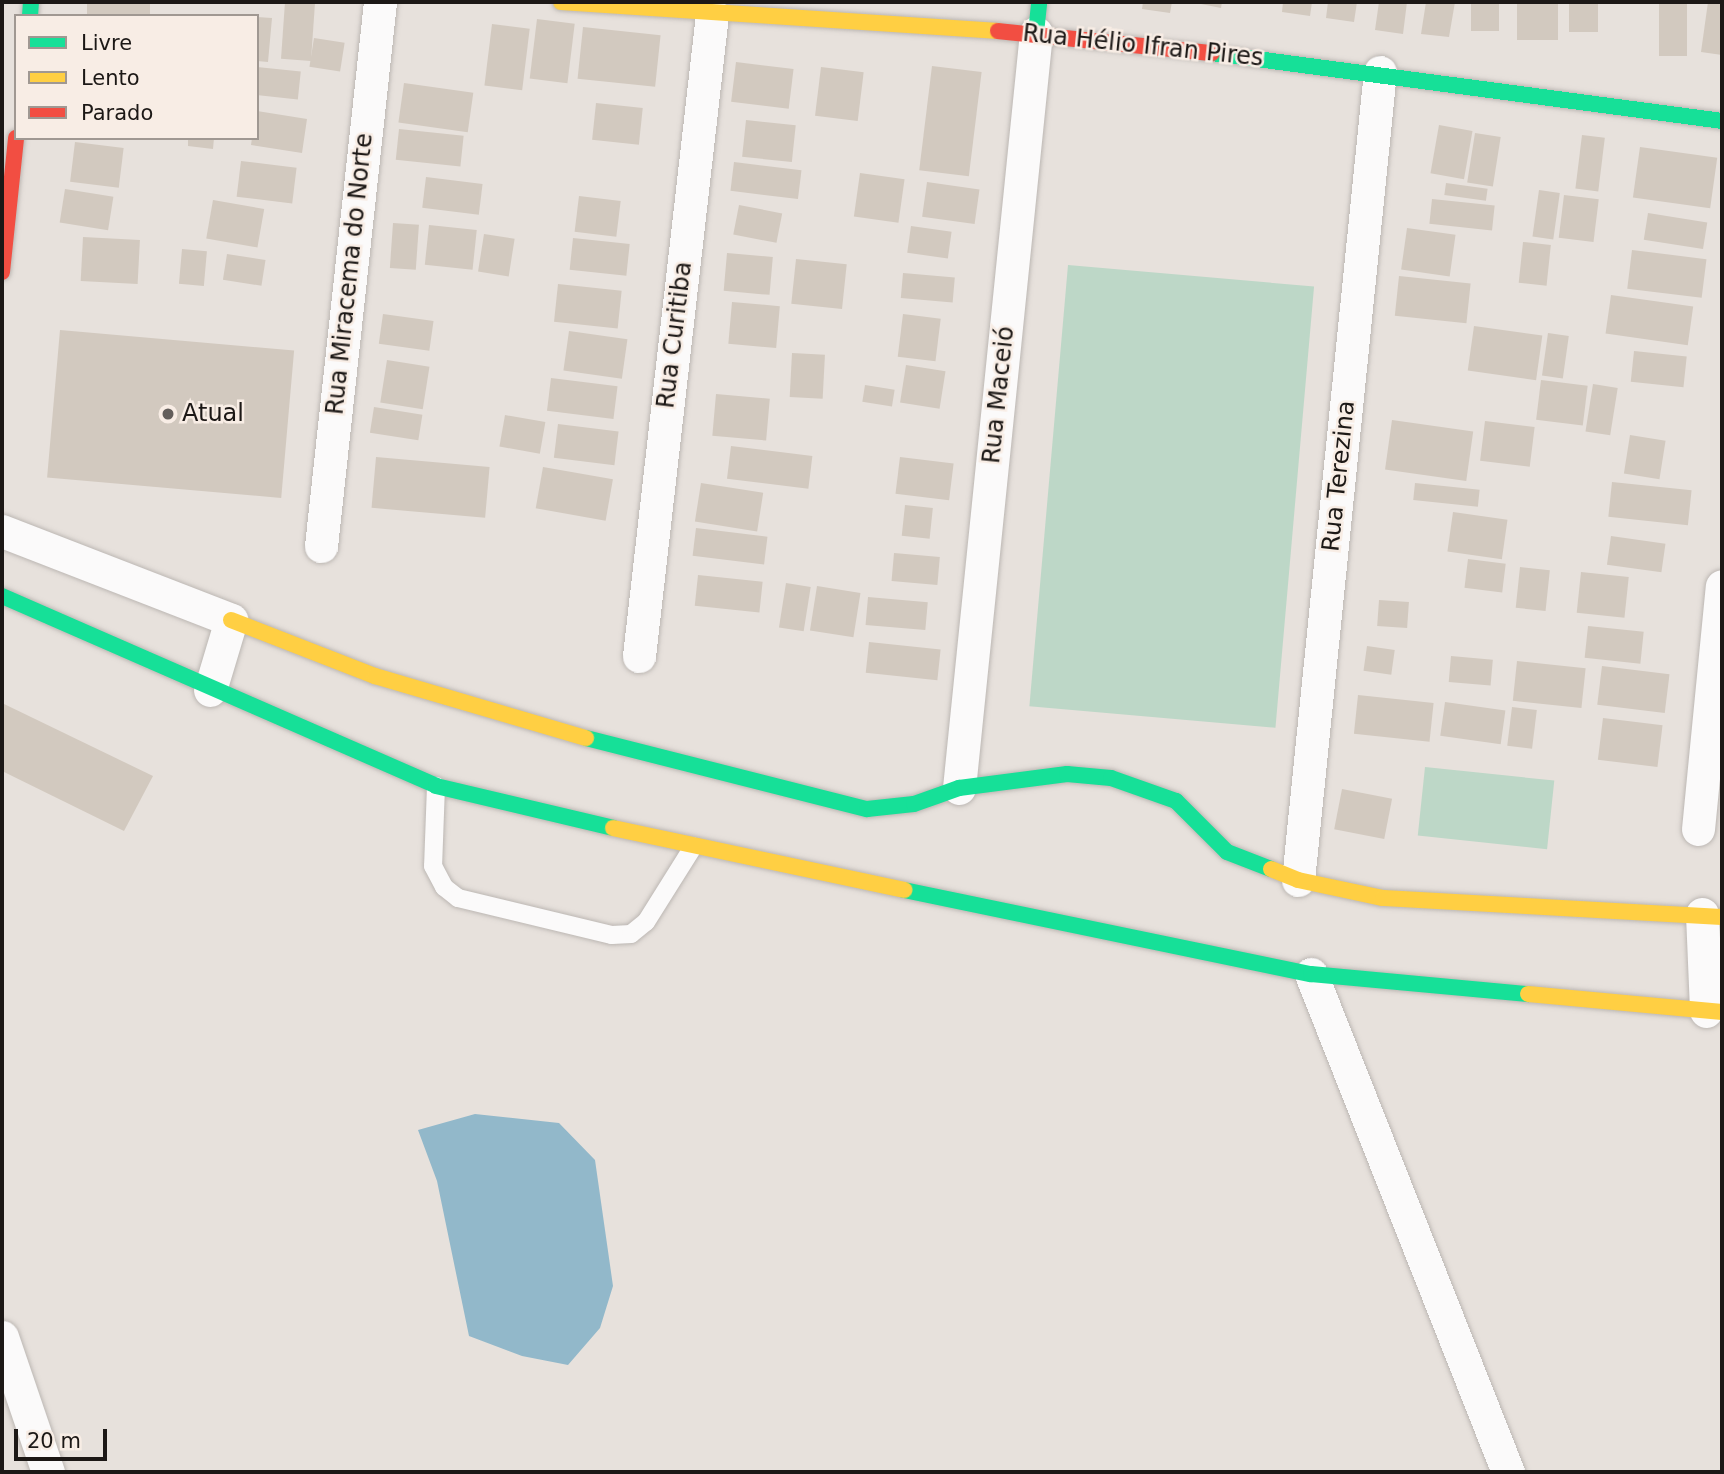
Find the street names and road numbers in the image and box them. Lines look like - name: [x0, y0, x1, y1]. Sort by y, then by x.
- street label: Rua Hélio Ifran Pires: [1021, 19, 1265, 73]
- street label: Rua Miracema do Norte: [321, 132, 379, 416]
- street label: Rua Curitiba: [652, 260, 698, 410]
- street label: Rua Maceió: [977, 325, 1021, 465]
- street label: Rua Terezina: [1317, 399, 1361, 553]

